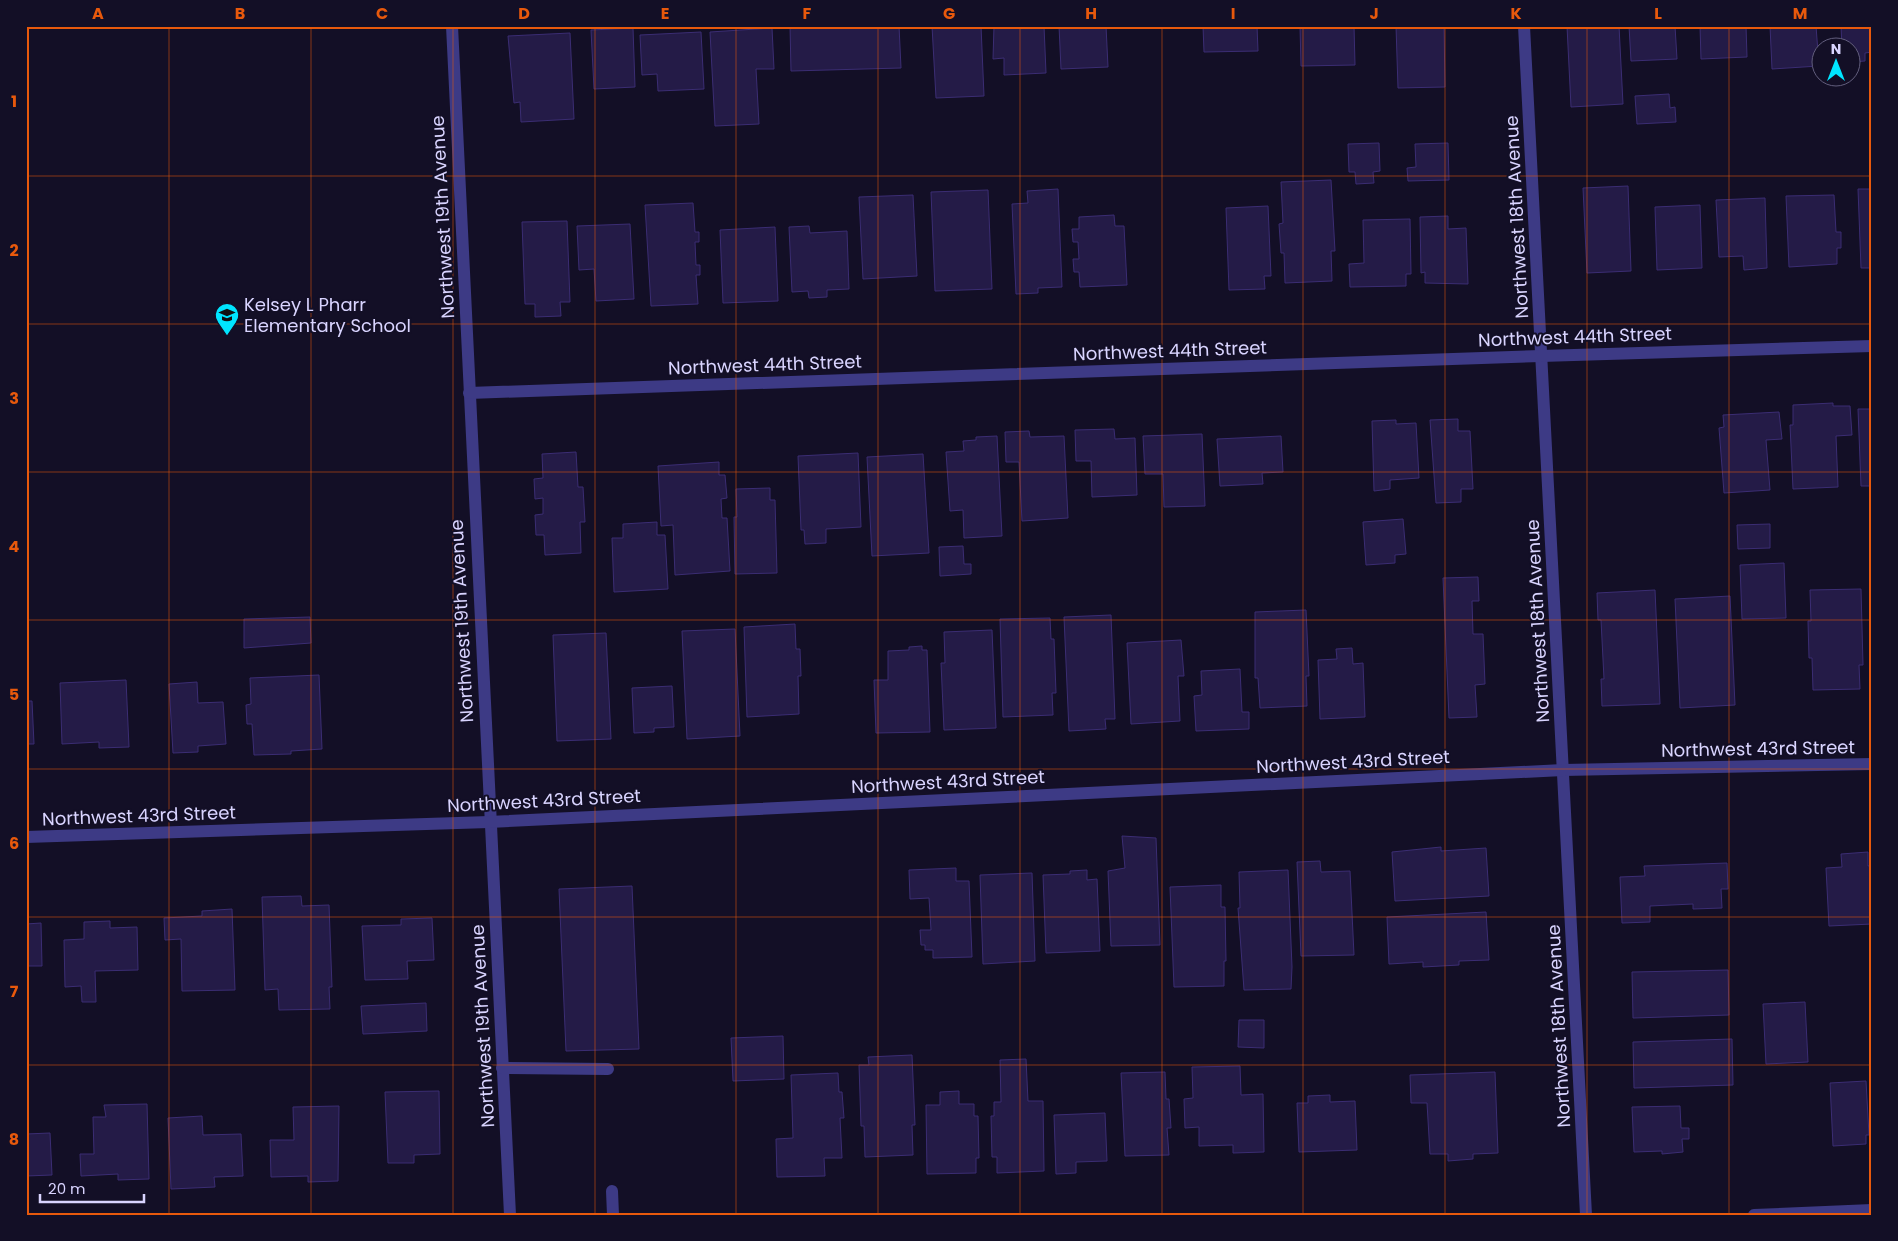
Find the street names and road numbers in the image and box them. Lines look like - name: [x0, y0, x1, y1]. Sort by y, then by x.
- street label: Northwest 19th Avenue: [425, 115, 460, 319]
- street label: Northwest 18th Avenue: [1499, 115, 1534, 319]
- street label: Northwest 44th Street: [1478, 321, 1672, 352]
- street label: Northwest 44th Street: [1073, 335, 1267, 366]
- street label: Northwest 44th Street: [668, 349, 862, 380]
- street label: Northwest 19th Avenue: [444, 519, 479, 723]
- street label: Northwest 18th Avenue: [1520, 519, 1555, 723]
- street label: Northwest 43rd Street: [1661, 734, 1855, 763]
- street label: Northwest 43rd Street: [1255, 744, 1450, 779]
- street label: Northwest 43rd Street: [850, 764, 1045, 799]
- street label: Northwest 43rd Street: [446, 783, 641, 818]
- street label: Northwest 43rd Street: [42, 800, 236, 831]
- street label: Northwest 19th Avenue: [465, 924, 500, 1128]
- street label: Northwest 18th Avenue: [1541, 924, 1576, 1128]

